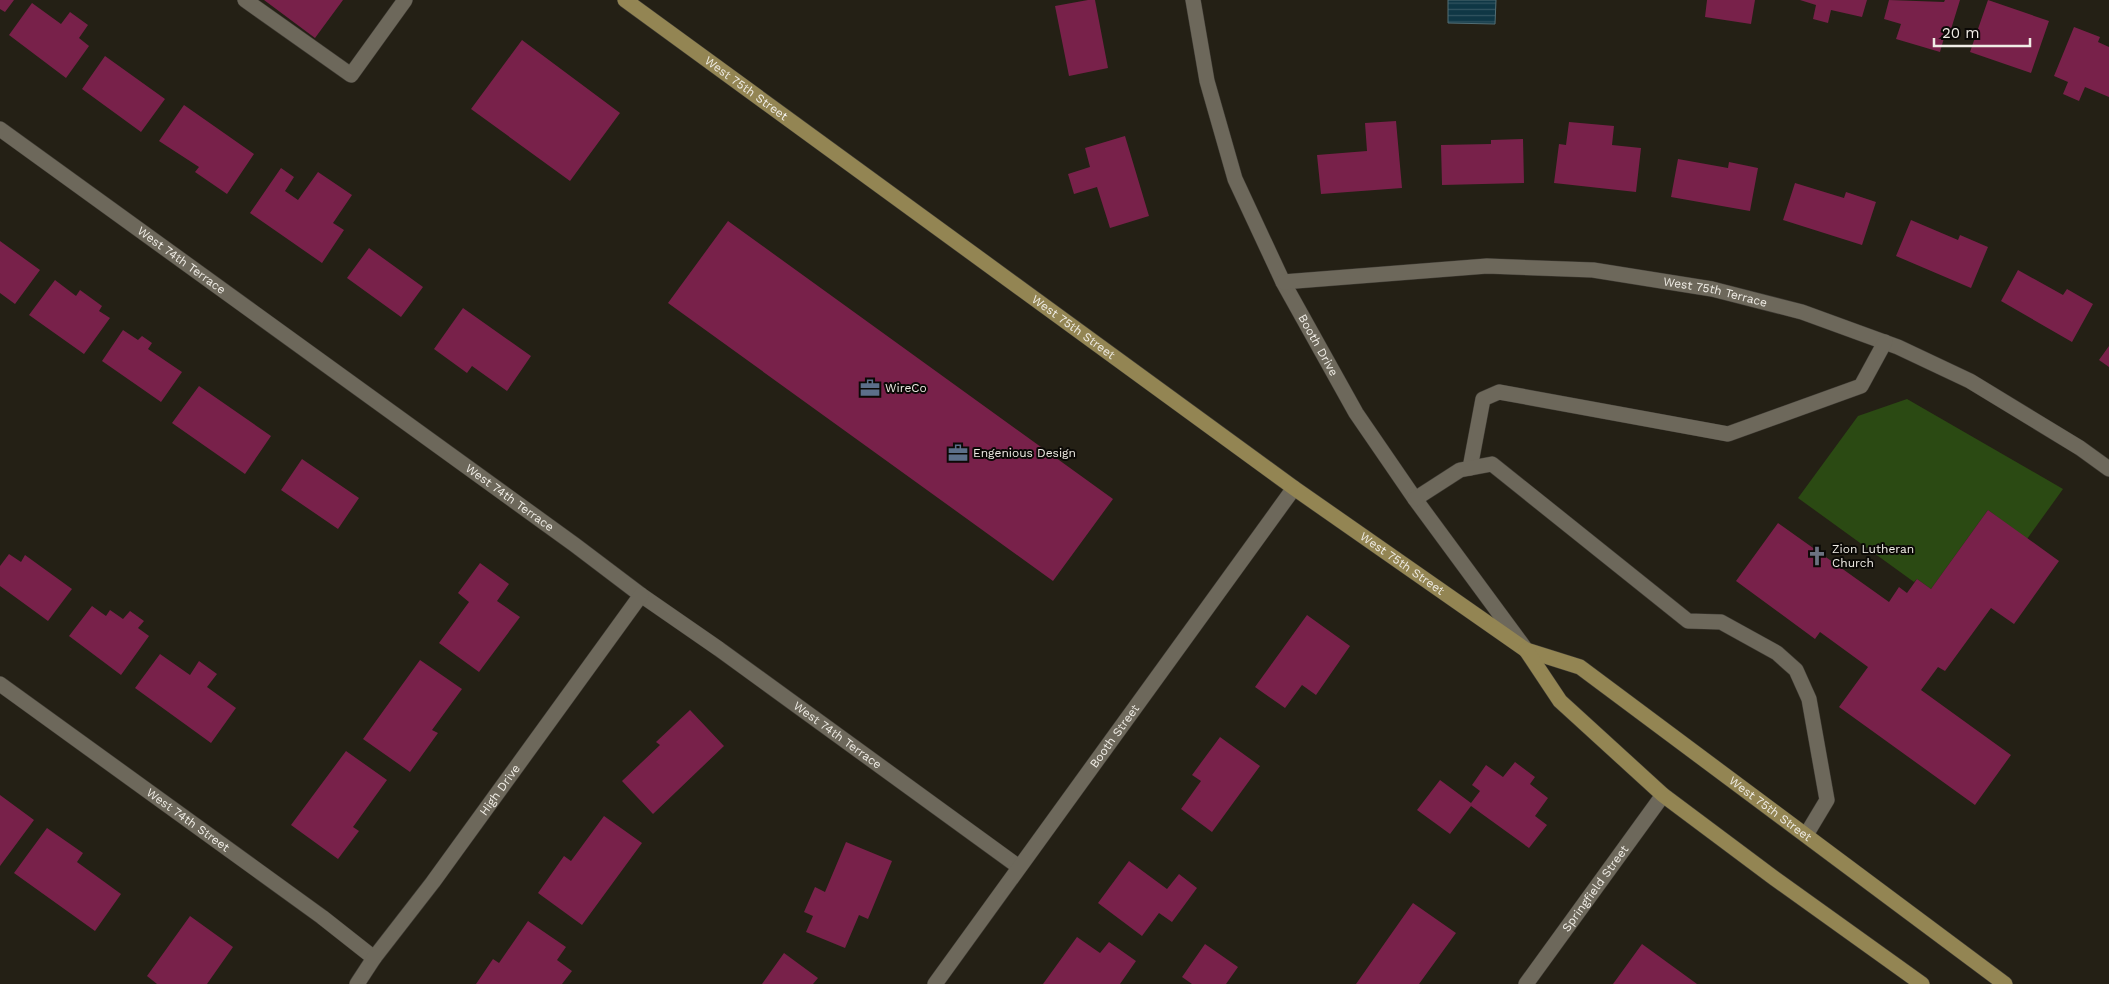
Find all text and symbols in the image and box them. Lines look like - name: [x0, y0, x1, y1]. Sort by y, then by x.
- scale bar: [1934, 15, 2030, 47]
- text: 20 m: [1942, 24, 1980, 42]
- street label: West 75th Street: [702, 53, 791, 123]
- street label: West 74th Terrace: [135, 224, 228, 297]
- street label: West 75th Terrace: [1662, 274, 1769, 310]
- street label: West 75th Street: [1029, 292, 1118, 362]
- street label: Booth Drive: [1295, 312, 1341, 379]
- office icon: WireCo: [859, 377, 881, 399]
- place label: WireCo: [885, 381, 927, 395]
- office icon: Engenious Design: [947, 442, 969, 464]
- place label: Engenious Design: [973, 446, 1076, 460]
- street label: West 74th Terrace: [463, 461, 557, 534]
- street label: West 75th Street: [1357, 529, 1447, 598]
- place label: Zion Lutheran Church: [1832, 542, 1914, 570]
- church icon: Zion Lutheran Church: [1806, 545, 1828, 567]
- street label: West 74th Terrace: [791, 699, 884, 772]
- street label: Booth Street: [1087, 702, 1142, 771]
- street label: High Drive: [477, 762, 523, 818]
- street label: West 75th Street: [1726, 774, 1814, 844]
- street label: West 74th Street: [144, 785, 232, 855]
- street label: Springfield Street: [1559, 842, 1631, 934]

